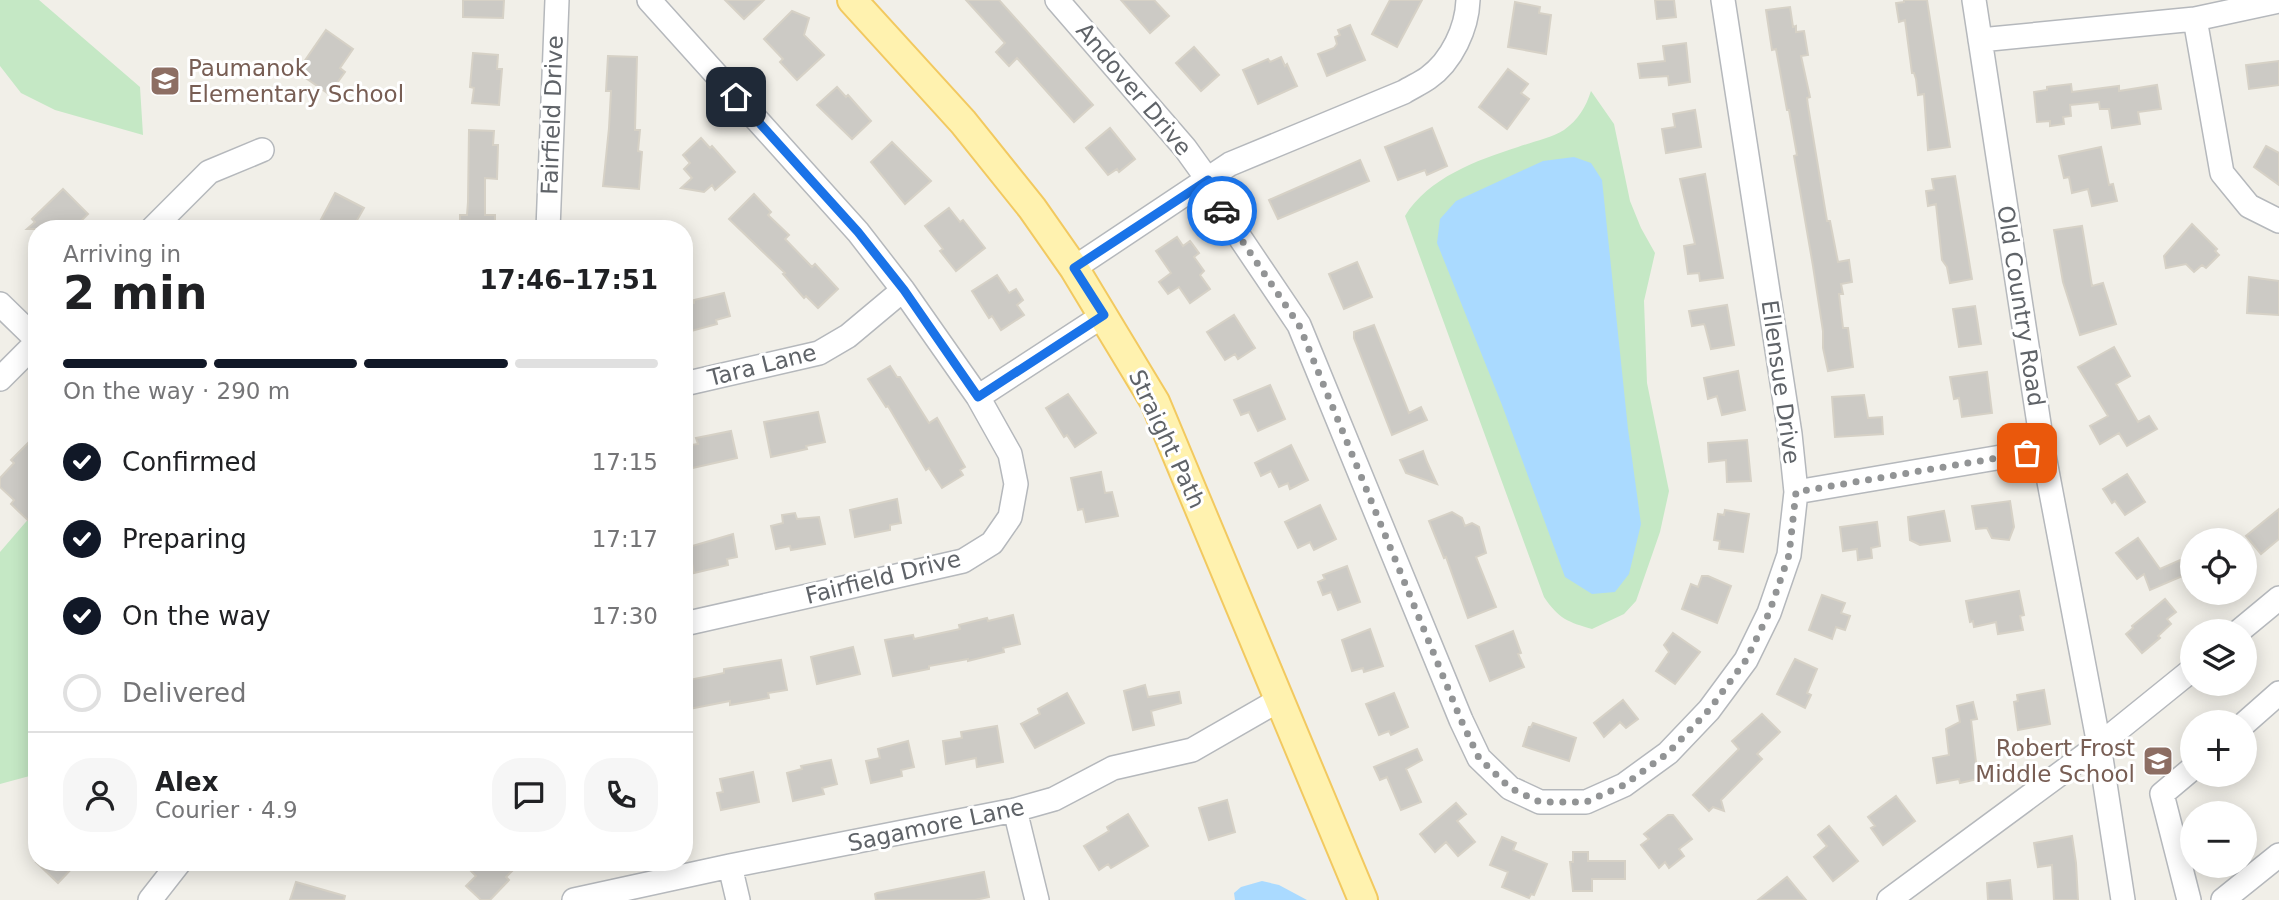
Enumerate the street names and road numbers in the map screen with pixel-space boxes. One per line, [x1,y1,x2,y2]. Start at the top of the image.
street label: Andover Drive [1071,18,1197,160]
street label: Fairfield Drive [536,35,568,195]
street label: Old Country Road [1992,204,2050,408]
street label: Ellensue Drive [1757,298,1805,466]
street label: Tara Lane [704,339,819,391]
street label: Straight Path [1124,366,1210,512]
street label: Fairfield Drive [803,545,963,609]
street label: Sagamore Lane [845,794,1027,856]

